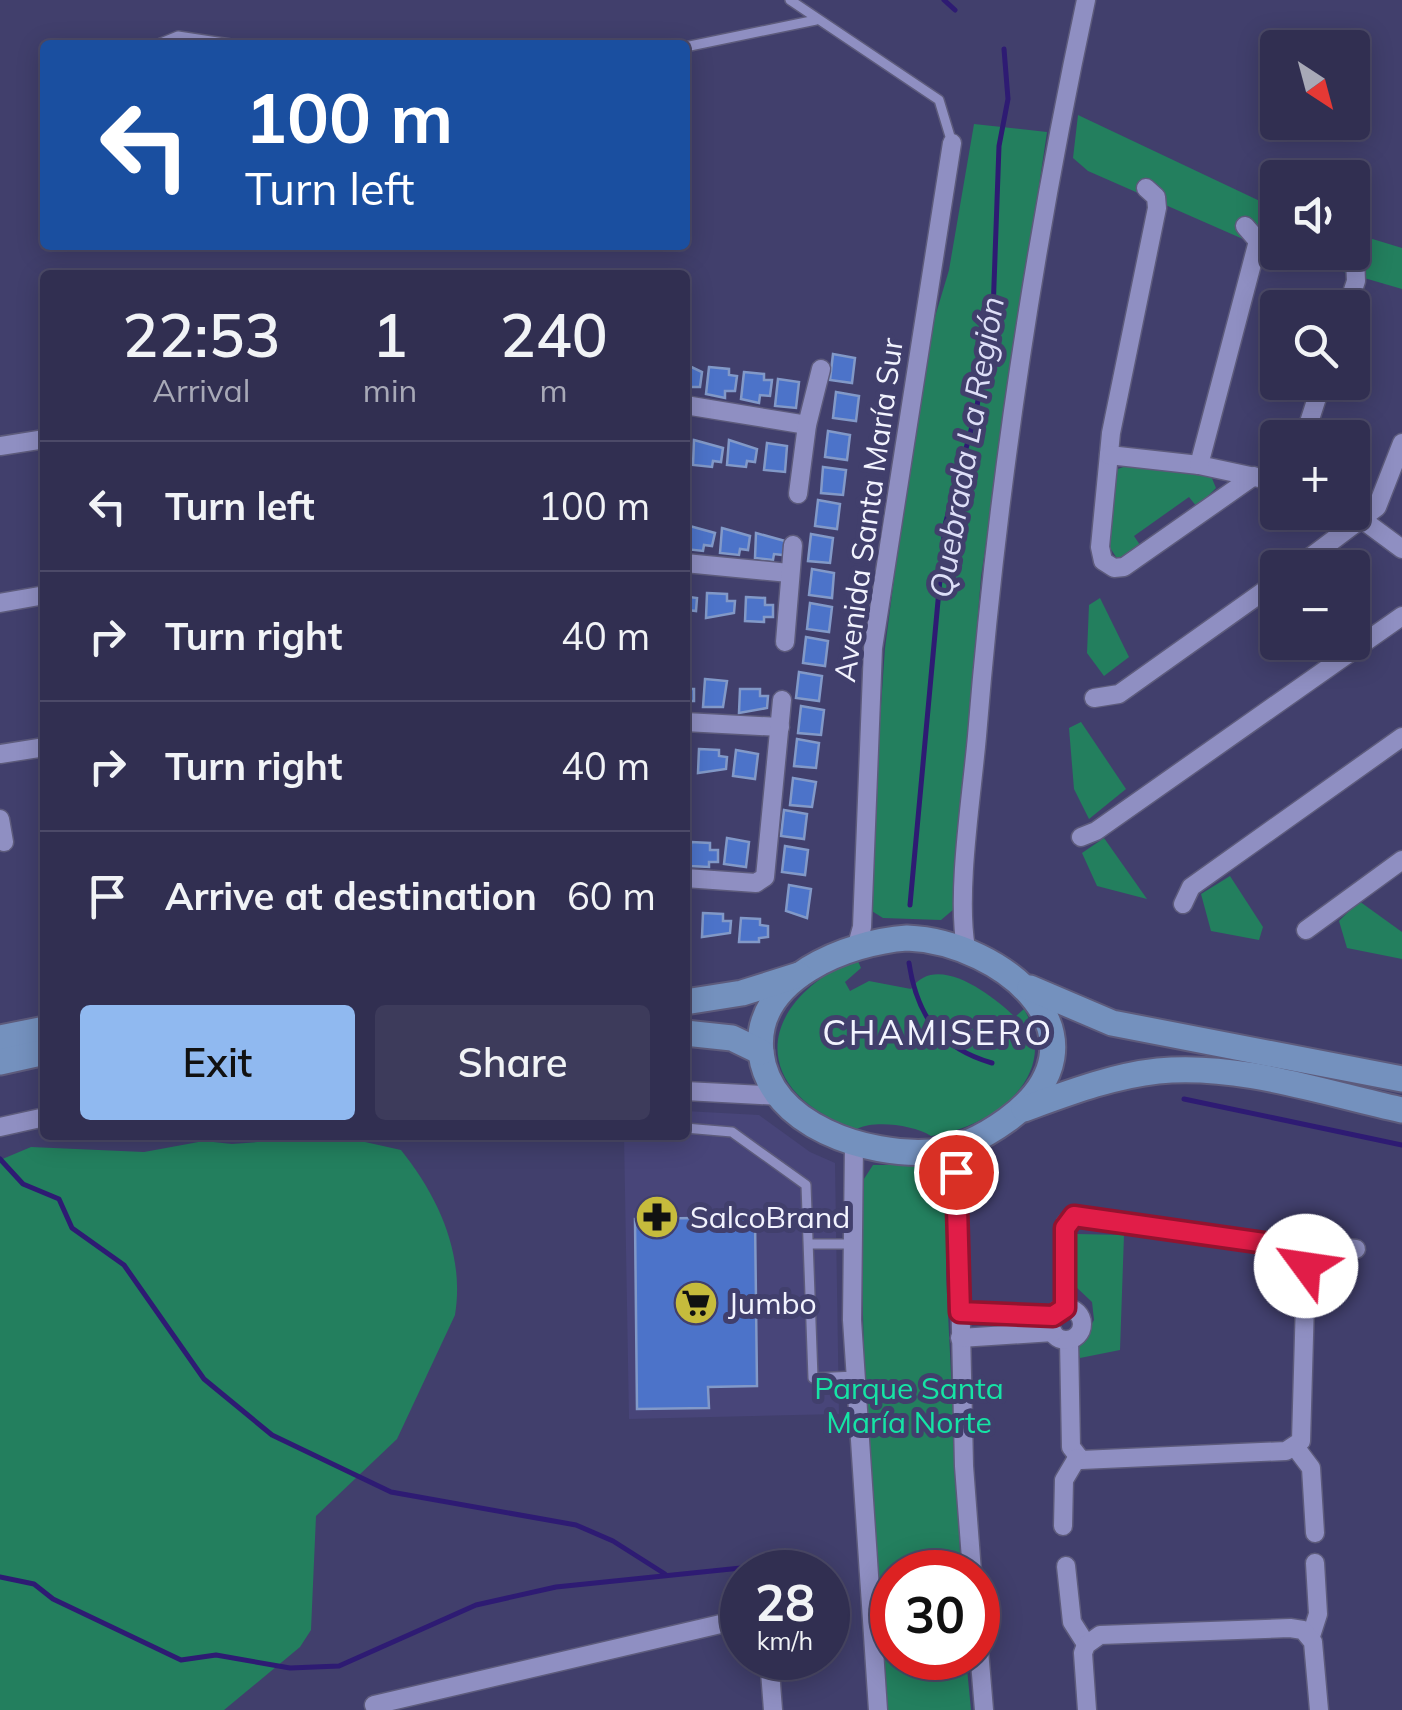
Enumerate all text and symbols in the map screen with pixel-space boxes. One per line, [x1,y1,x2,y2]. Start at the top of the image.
north arrow [1260,30,1370,140]
map controls [1260,30,1370,660]
text: 100 m [245,73,453,161]
icon: left [80,80,210,210]
text: Turn left [245,160,414,216]
button: sound [1260,160,1370,270]
button: search [1260,290,1370,400]
water label: Quebrada La Región [920,293,1012,601]
text: 22:53 [122,297,281,372]
text: 1 [372,297,408,372]
text: 240 [500,297,608,372]
street label: Avenida Santa María Sur [825,335,911,684]
text: Arrival [153,370,250,410]
text: min [363,370,417,410]
text: m [540,370,568,410]
button: + [1260,420,1370,530]
icon: left [80,479,135,534]
text: Turn left [165,482,315,530]
text: 100 m [538,482,650,530]
button: − [1260,550,1370,660]
icon: right [80,609,135,664]
text: Turn right [165,612,342,660]
text: 40 m [561,612,650,660]
icon: right [80,739,135,794]
text: Turn right [165,742,342,790]
text: 40 m [561,742,650,790]
icon: arrive [80,869,135,924]
text: Arrive at destination [165,872,537,920]
text: 60 m [567,872,656,920]
button: Exit [80,1005,355,1120]
button: Share [375,1005,650,1120]
district label: CHAMISERO [822,1010,1054,1054]
pin [914,1130,999,1215]
icon: arrive [929,1145,984,1200]
pharmacy icon: SalcoBrand [634,1194,680,1240]
place label: SalcoBrand [690,1198,850,1236]
position arrow [1254,1214,1358,1318]
supermarket icon: Jumbo [673,1280,719,1326]
place label: Jumbo [728,1284,817,1322]
park label: Parque Santa María Norte [814,1369,1004,1441]
speed limit sign: 30 [870,1550,1000,1680]
text: 28 [755,1571,815,1634]
text: km/h [757,1625,813,1656]

